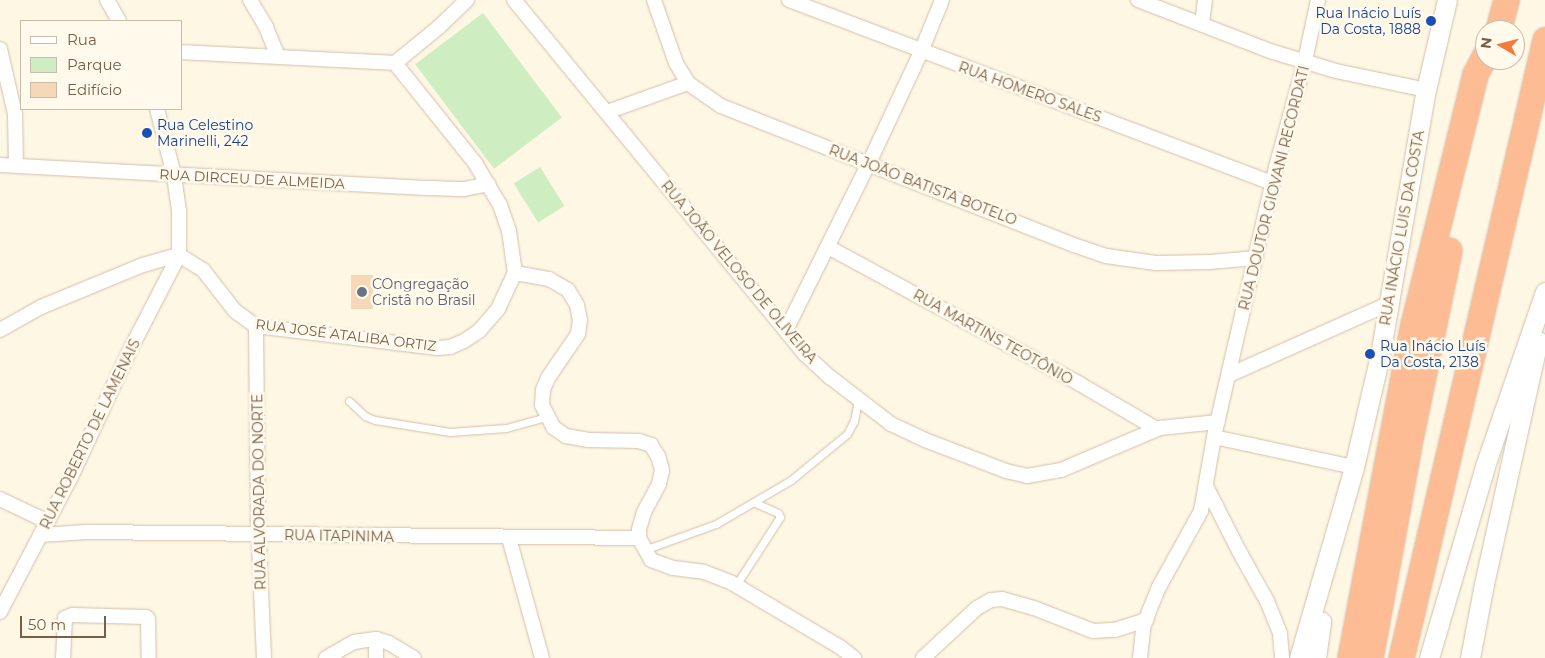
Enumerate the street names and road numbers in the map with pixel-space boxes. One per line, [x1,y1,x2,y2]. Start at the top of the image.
street label: RUA HOMERO SALES [956,58,1104,126]
street label: RUA DOUTOR GIOVANI RECORDATI [1235,64,1313,312]
street label: RUA INÁCIO LUIS DA COSTA [1377,129,1427,327]
street label: RUA JOÃO BATISTA BOTELO [827,141,1019,229]
street label: RUA DIRCEU DE ALMEIDA [159,166,345,192]
street label: RUA JOÃO VELOSO DE OLIVEIRA [658,177,820,367]
street label: RUA MARTINS TEOTÔNIO [910,286,1076,388]
street label: RUA JOSÉ ATALIBA ORTIZ [255,316,437,354]
street label: RUA ROBERTO DE LAMENAIS [36,336,144,532]
street label: RUA ALVORADA DO NORTE [249,394,269,590]
street label: RUA ITAPINIMA [284,527,394,545]

